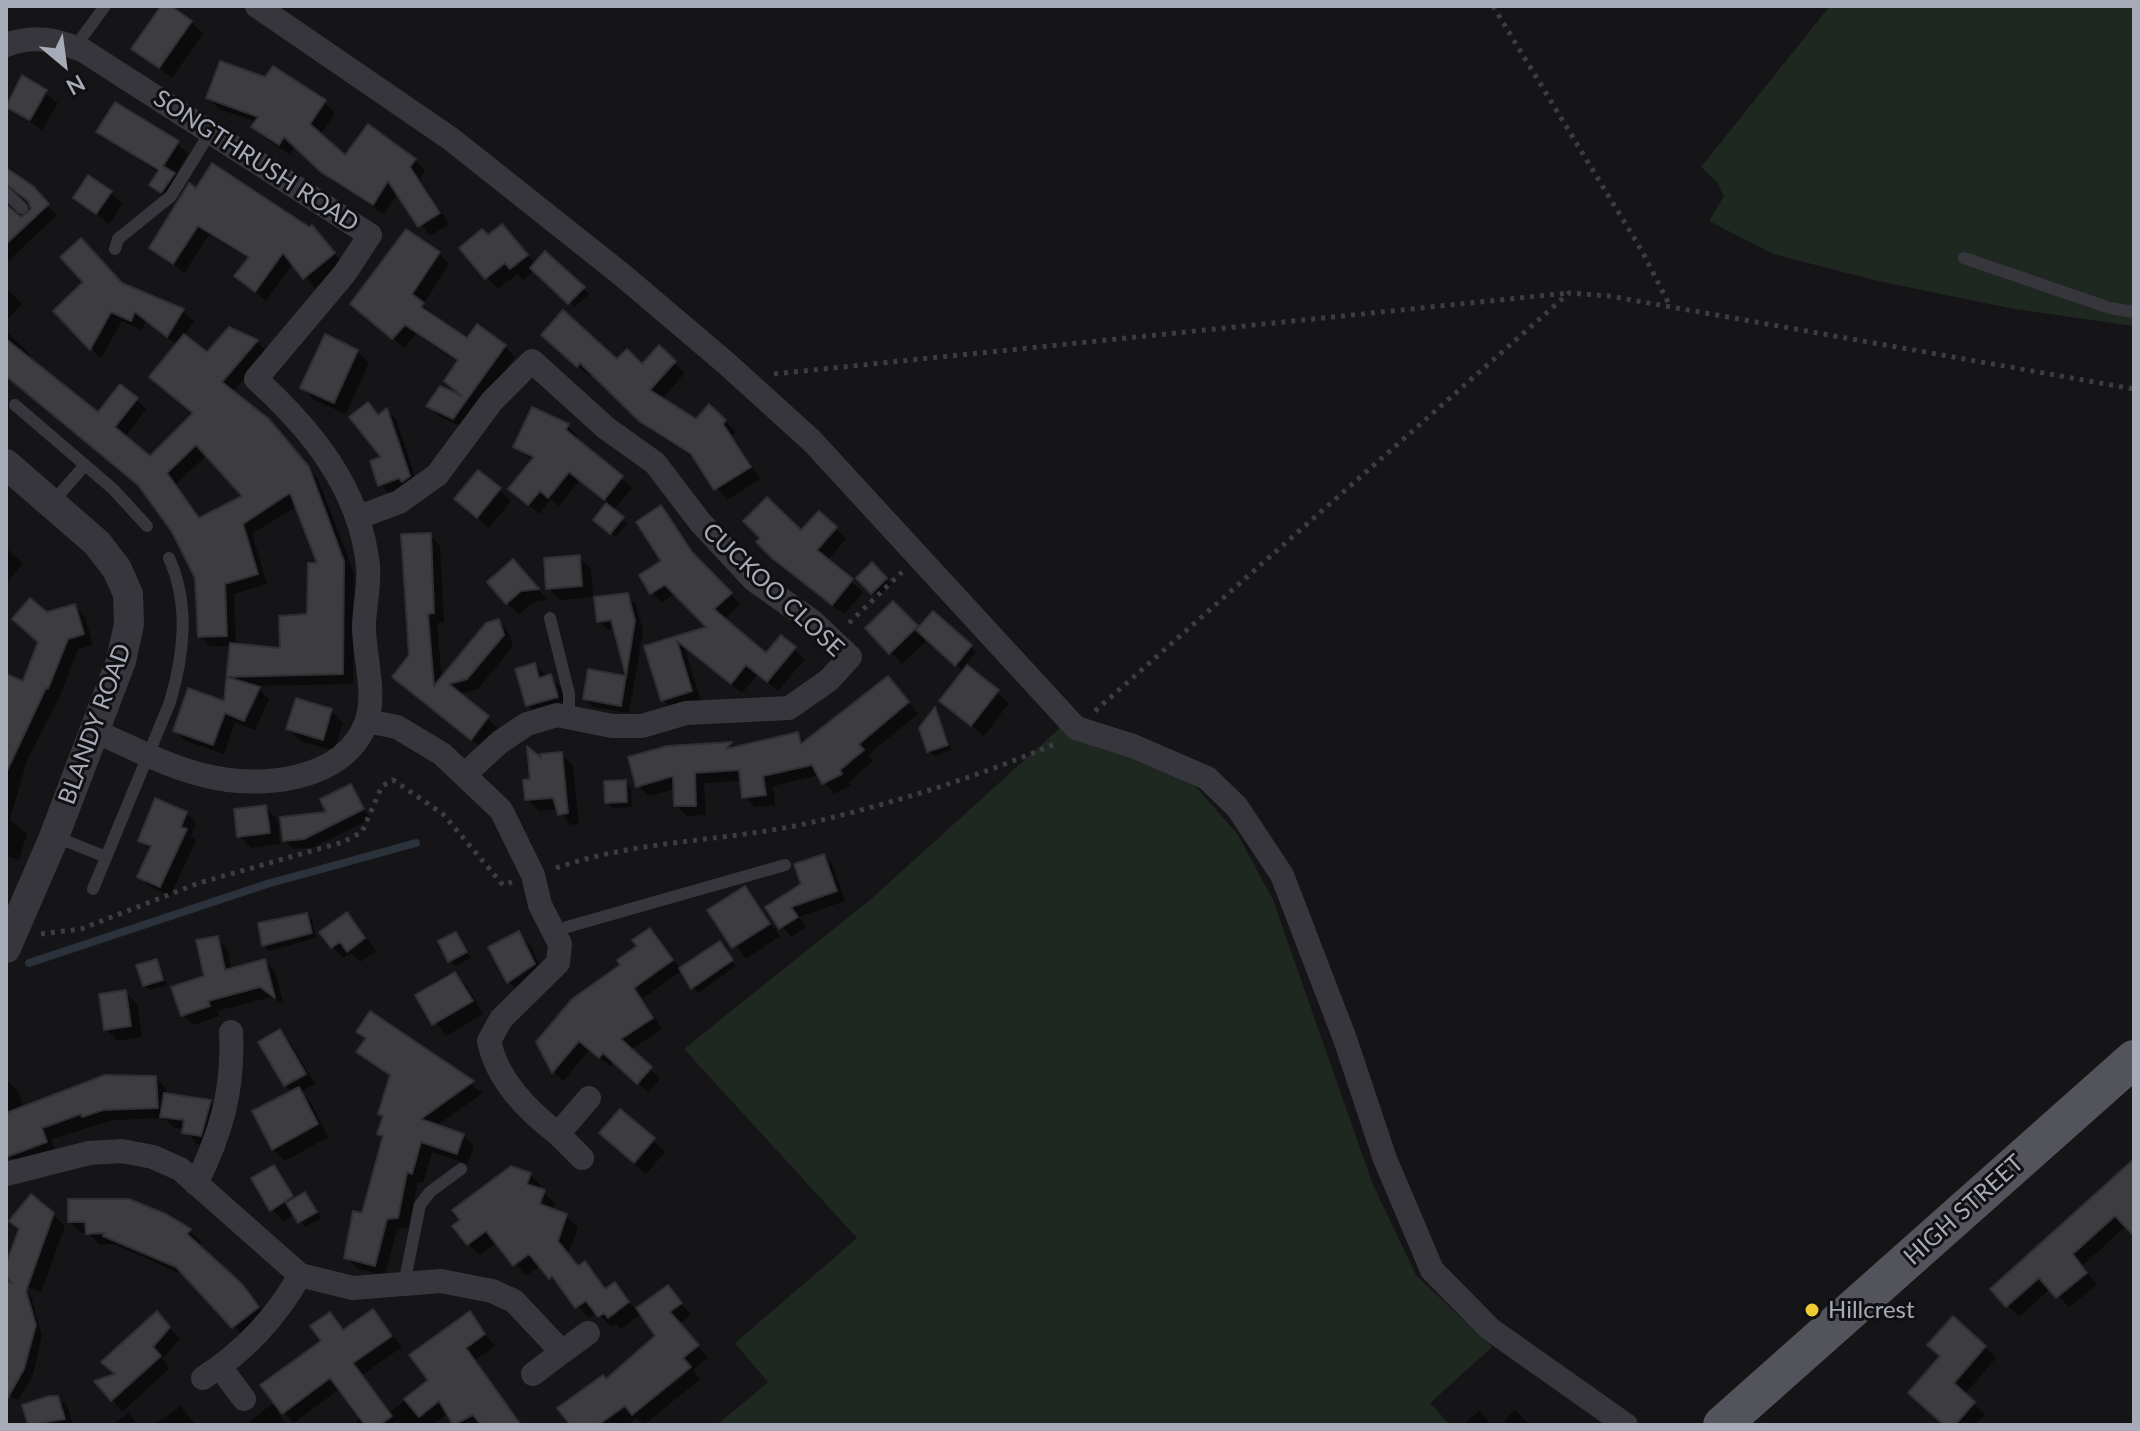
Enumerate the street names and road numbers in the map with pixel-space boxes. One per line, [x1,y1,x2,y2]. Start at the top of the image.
street label: SONGTHRUSH ROAD [148,84,364,238]
street label: CUCKOO CLOSE [696,517,850,663]
street label: BLANDY ROAD [53,640,137,808]
street label: HIGH STREET [1898,1149,2030,1271]

